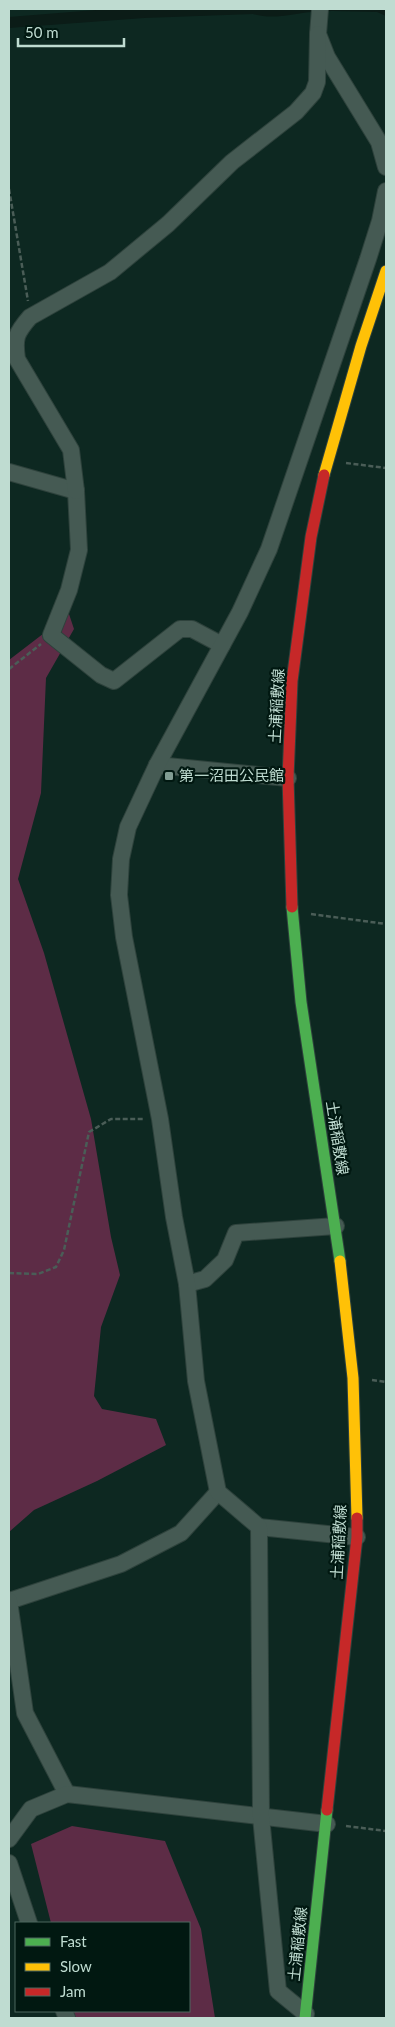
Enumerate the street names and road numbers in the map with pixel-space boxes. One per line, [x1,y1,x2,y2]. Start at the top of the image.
street label: 土浦稲敷線 [265,668,287,744]
street label: 土浦稲敷線 [323,1099,353,1176]
street label: 土浦稲敷線 [327,1504,349,1580]
street label: 土浦稲敷線 [284,1906,310,1982]

